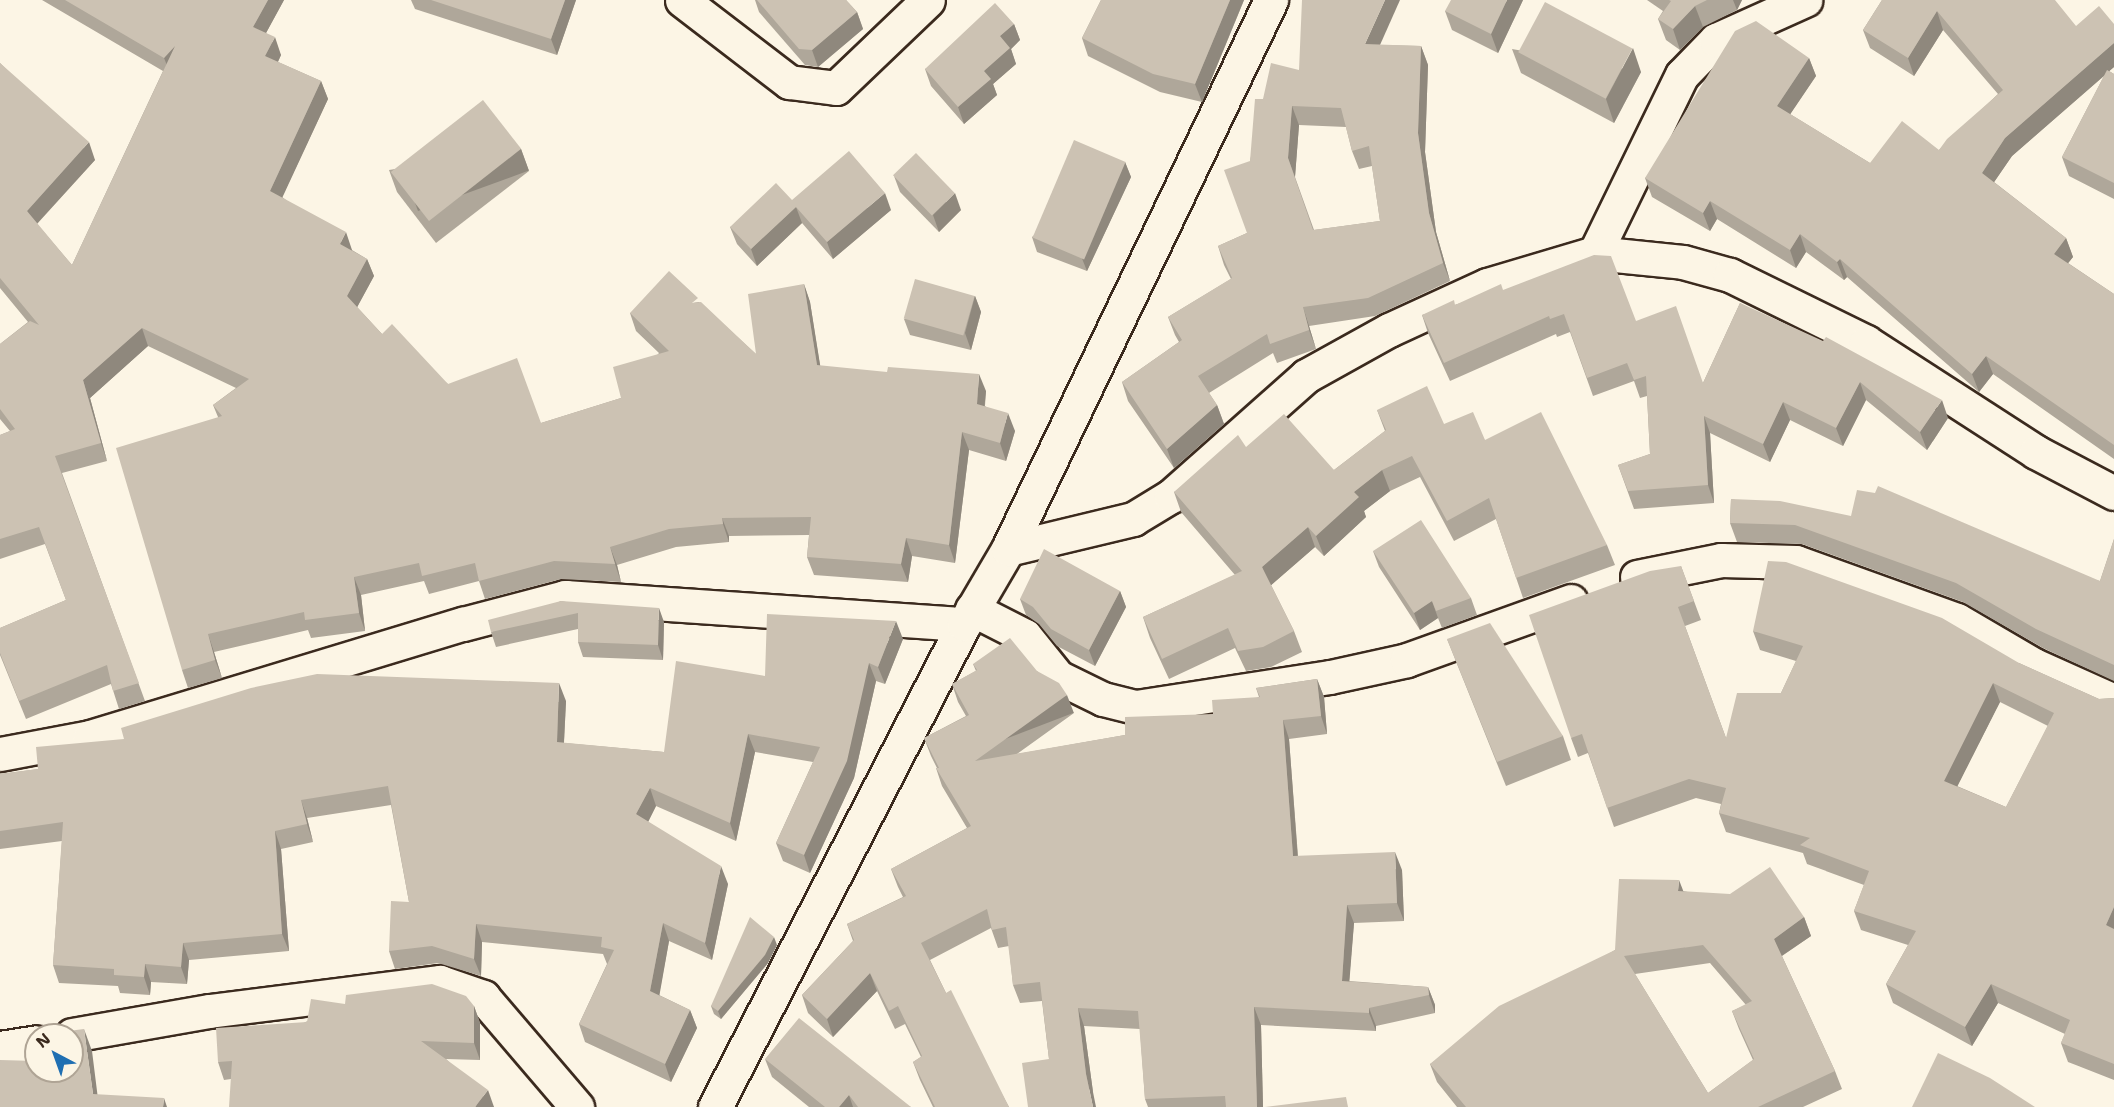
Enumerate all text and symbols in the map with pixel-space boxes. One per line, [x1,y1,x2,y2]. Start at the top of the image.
north arrow [24,1023,84,1083]
text: N [31,1028,55,1053]

